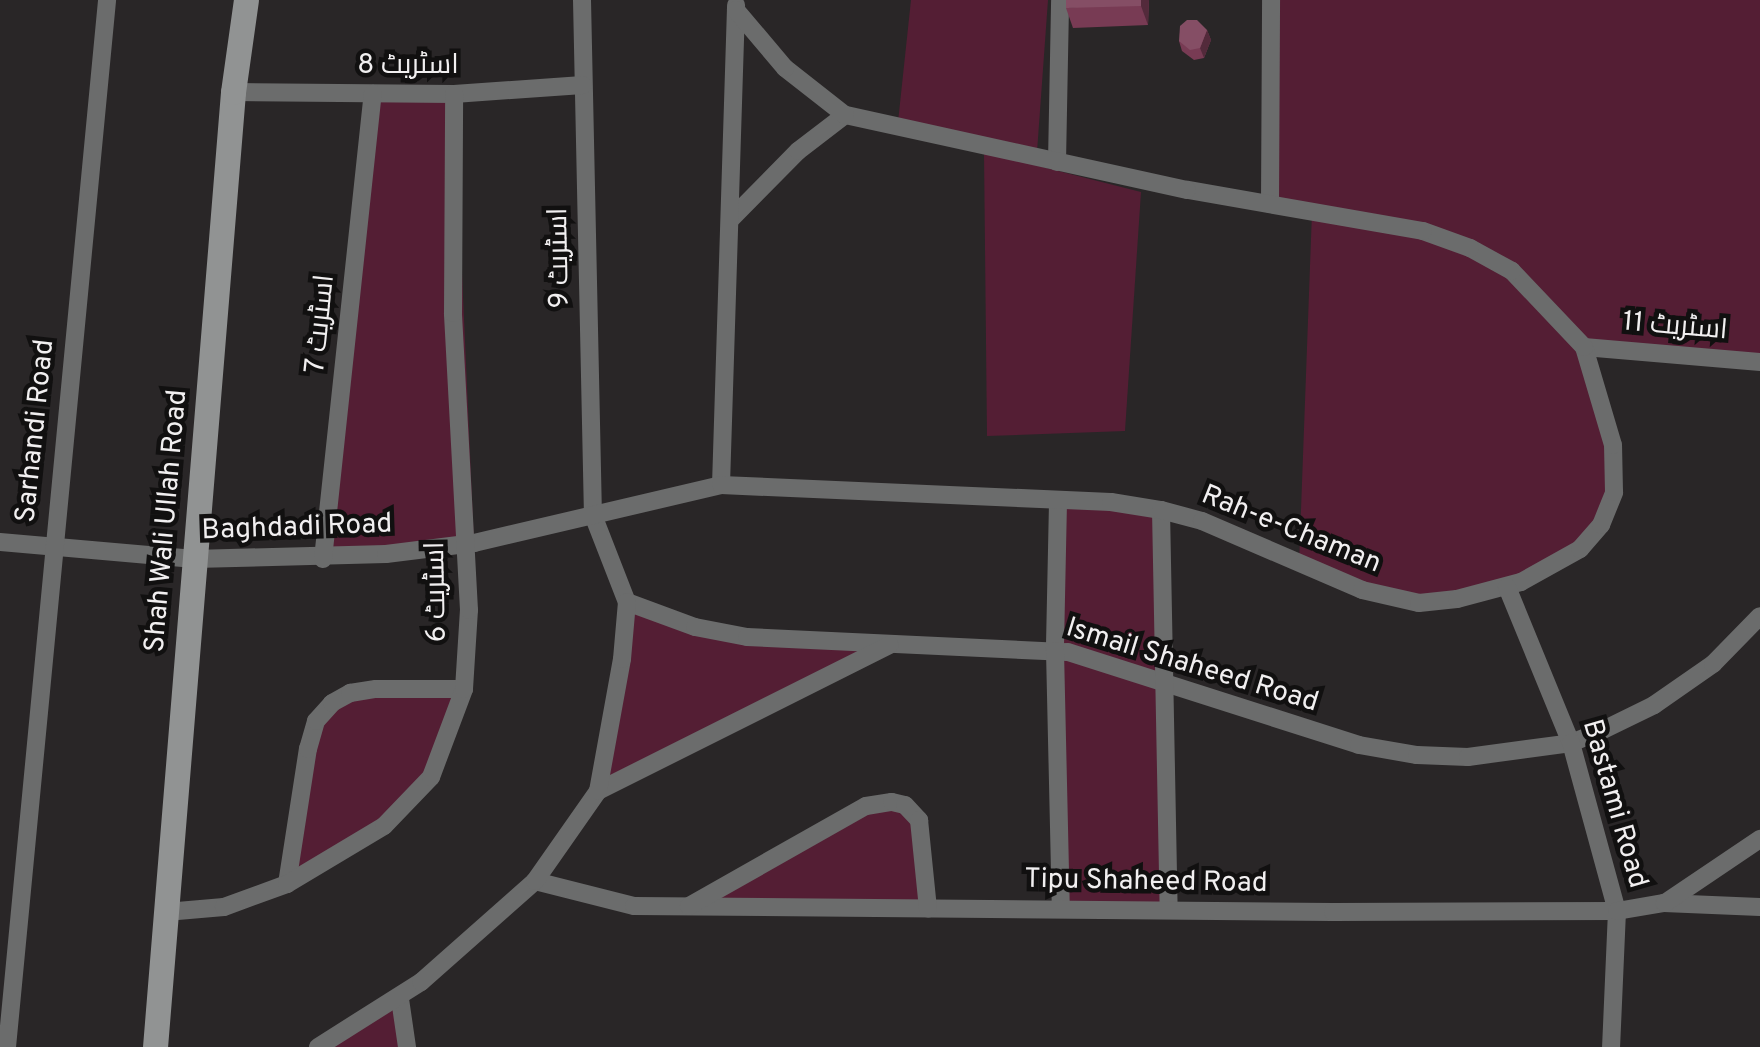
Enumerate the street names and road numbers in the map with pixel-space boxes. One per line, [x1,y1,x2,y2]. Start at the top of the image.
street label: اسٹریٹ 8 [357,49,459,83]
street label: اسٹریٹ 9 [542,207,578,309]
street label: اسٹریٹ 7 [299,273,343,375]
street label: اسٹریٹ 11 [1621,306,1729,348]
street label: Sarhandi Road [10,338,62,524]
street label: Shah Wali Ullah Road [139,388,195,654]
street label: Rah-e-Chaman [1196,479,1386,581]
street label: Baghdadi Road [201,508,393,548]
street label: اسٹریٹ 6 [419,541,455,643]
street label: Ismail Shaheed Road [1062,612,1322,720]
street label: Bastami Road [1574,716,1654,892]
street label: Tipu Shaheed Road [1024,863,1268,901]

